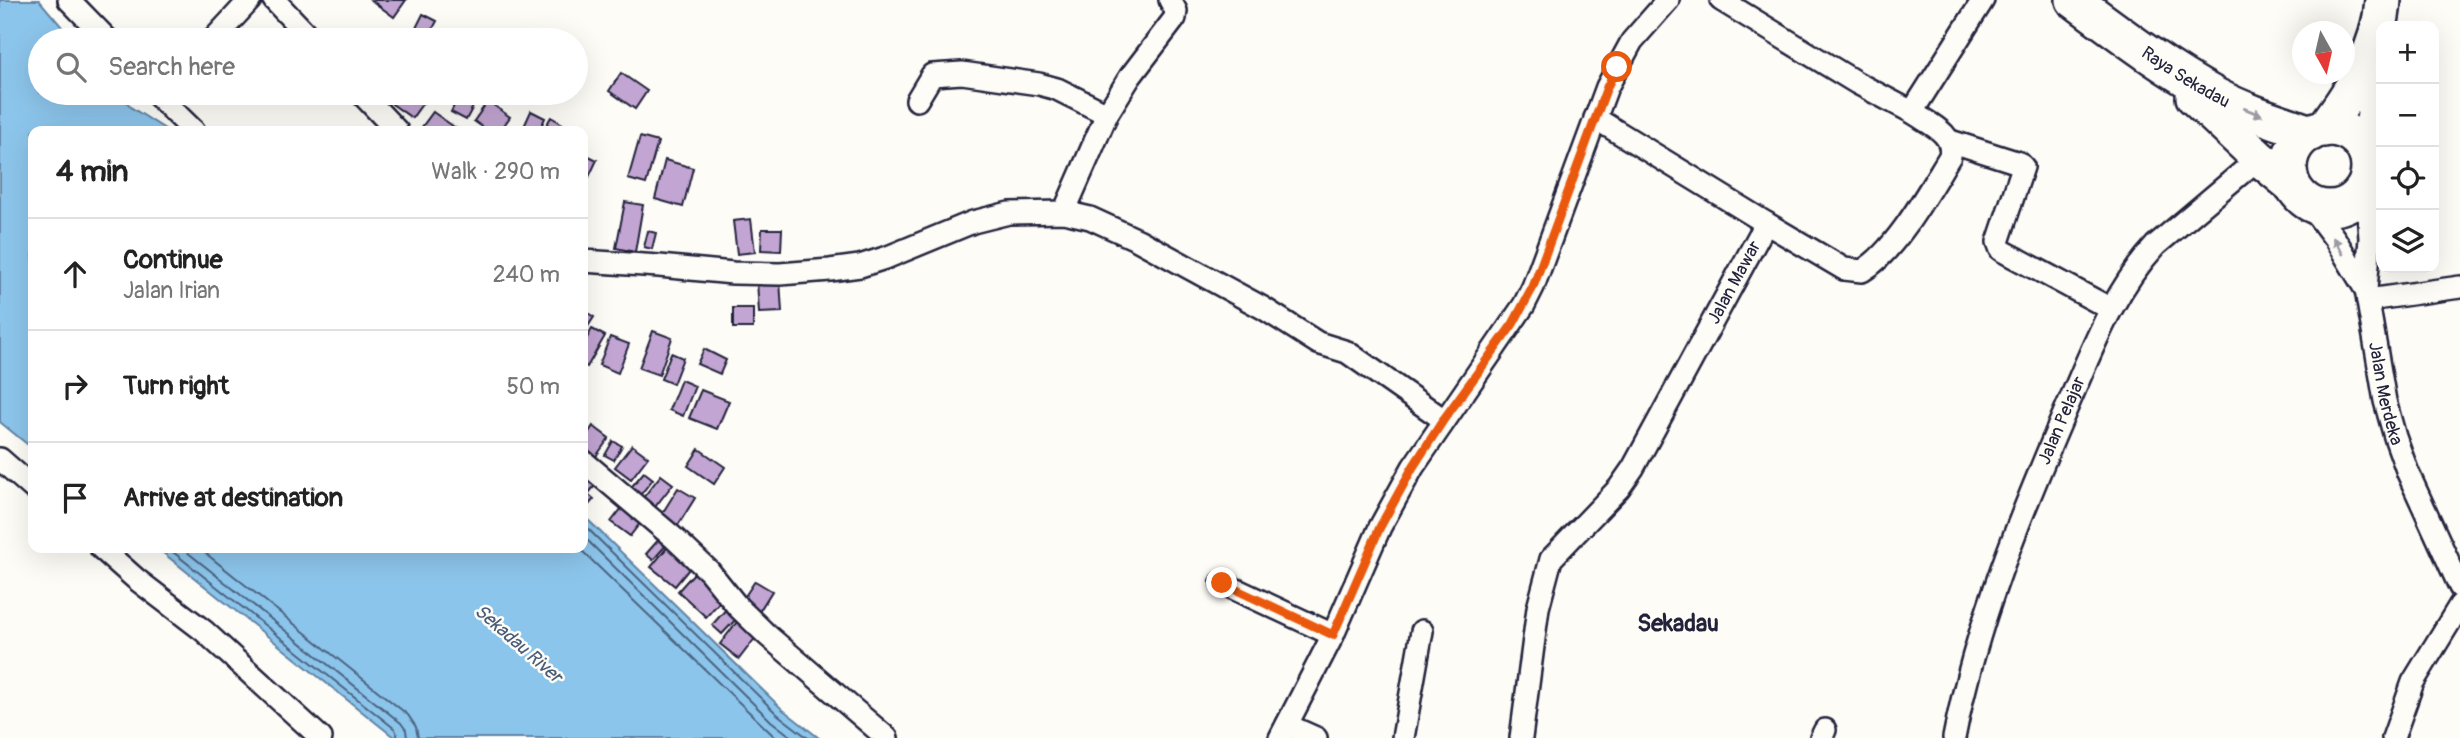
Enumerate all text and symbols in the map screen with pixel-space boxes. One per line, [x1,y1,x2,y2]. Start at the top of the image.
north arrow [2292,21,2355,84]
map controls [2376,21,2439,273]
button: + [2376,21,2439,84]
search box [28,28,588,105]
street label: Raya Sekadau [2137,42,2234,113]
icon: search [52,48,90,86]
text: Search here [108,51,235,83]
route start [1601,51,1632,82]
button: − [2376,84,2439,147]
one-way arrow [2243,107,2264,118]
button: locate [2376,147,2439,210]
text: 4 min [56,153,129,190]
text: Walk · 290 m [431,157,560,186]
button: layers [2376,210,2439,273]
street label: Jalan Mawar [1702,236,1767,328]
one-way arrow [2332,236,2345,255]
text: Continue [123,244,223,276]
icon: ahead [56,255,94,293]
text: 240 m [493,260,560,289]
text: Jalan Irian [123,276,220,305]
street label: Jalan Merdeka [2363,340,2408,448]
icon: right [56,367,94,405]
text: Turn right [123,370,229,402]
text: 50 m [506,372,560,401]
street label: Jalan Pelajar [2033,372,2091,468]
icon: arrive [56,479,94,517]
text: Arrive at destination [123,482,343,514]
route end [1206,567,1237,598]
water label: Sekadau River [470,599,569,690]
district label: Sekadau [1637,609,1719,638]

